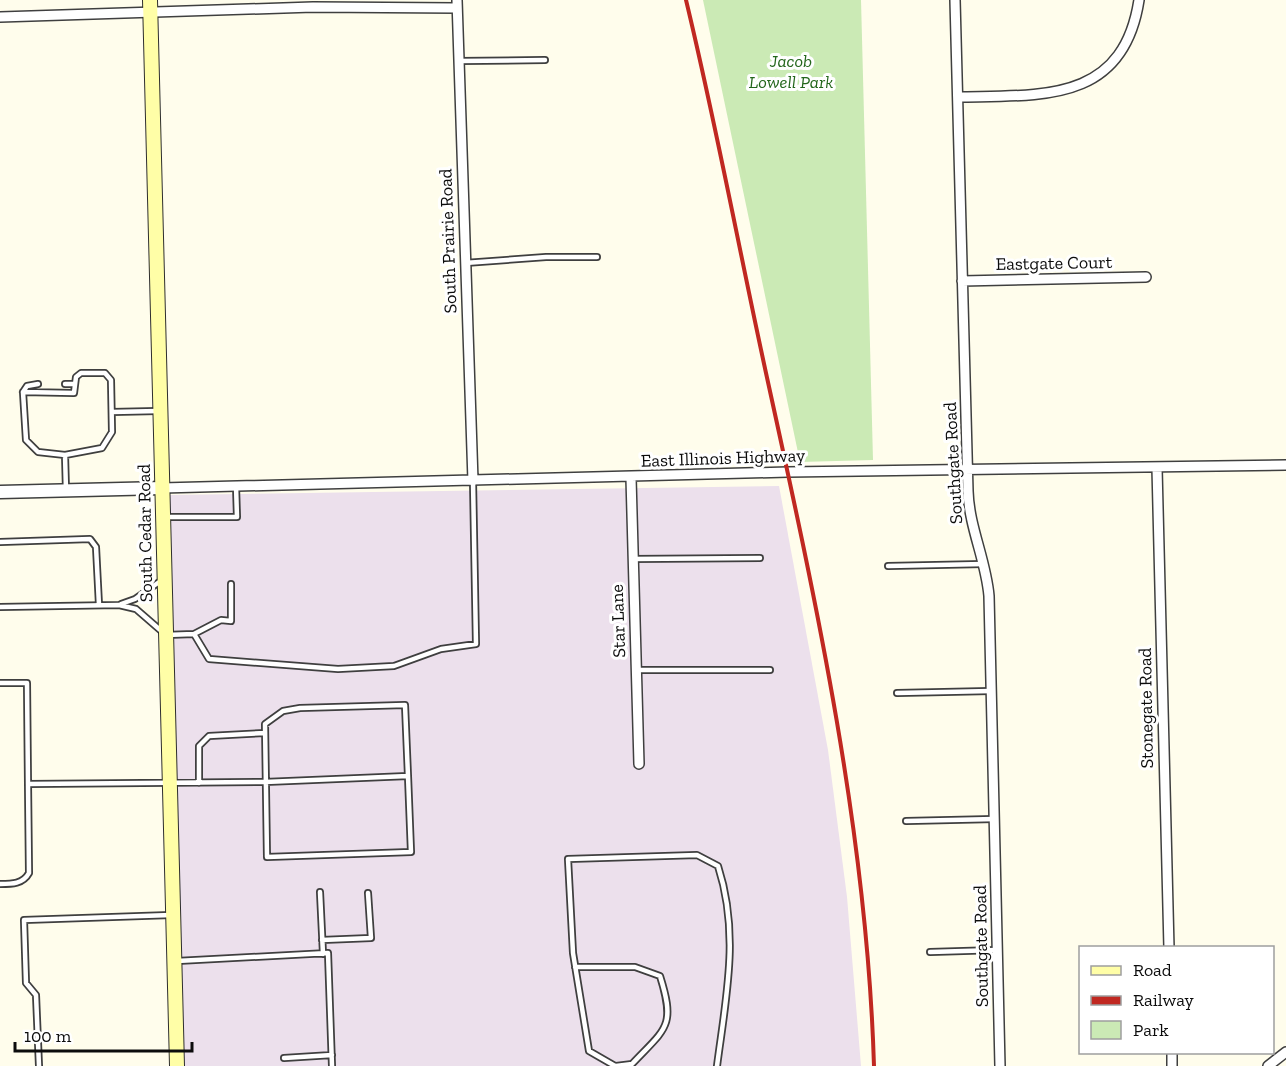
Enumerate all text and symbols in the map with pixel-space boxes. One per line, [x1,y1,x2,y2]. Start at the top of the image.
park label: Jacob Lowell Park [749,50,833,93]
street label: South Prairie Road [434,168,462,314]
street label: Eastgate Court [995,251,1113,275]
street label: Southgate Road [939,401,967,525]
street label: East Illinois Highway [640,444,806,472]
street label: South Cedar Road [133,464,157,602]
street label: Star Lane [606,584,630,658]
street label: Stonegate Road [1134,647,1158,769]
street label: Southgate Road [969,885,993,1007]
legend [1079,946,1274,1054]
text: Road [1133,959,1172,981]
text: Railway [1133,989,1195,1011]
scale bar [15,1015,192,1053]
text: Park [1133,1019,1169,1041]
text: 100 m [24,1025,72,1047]

